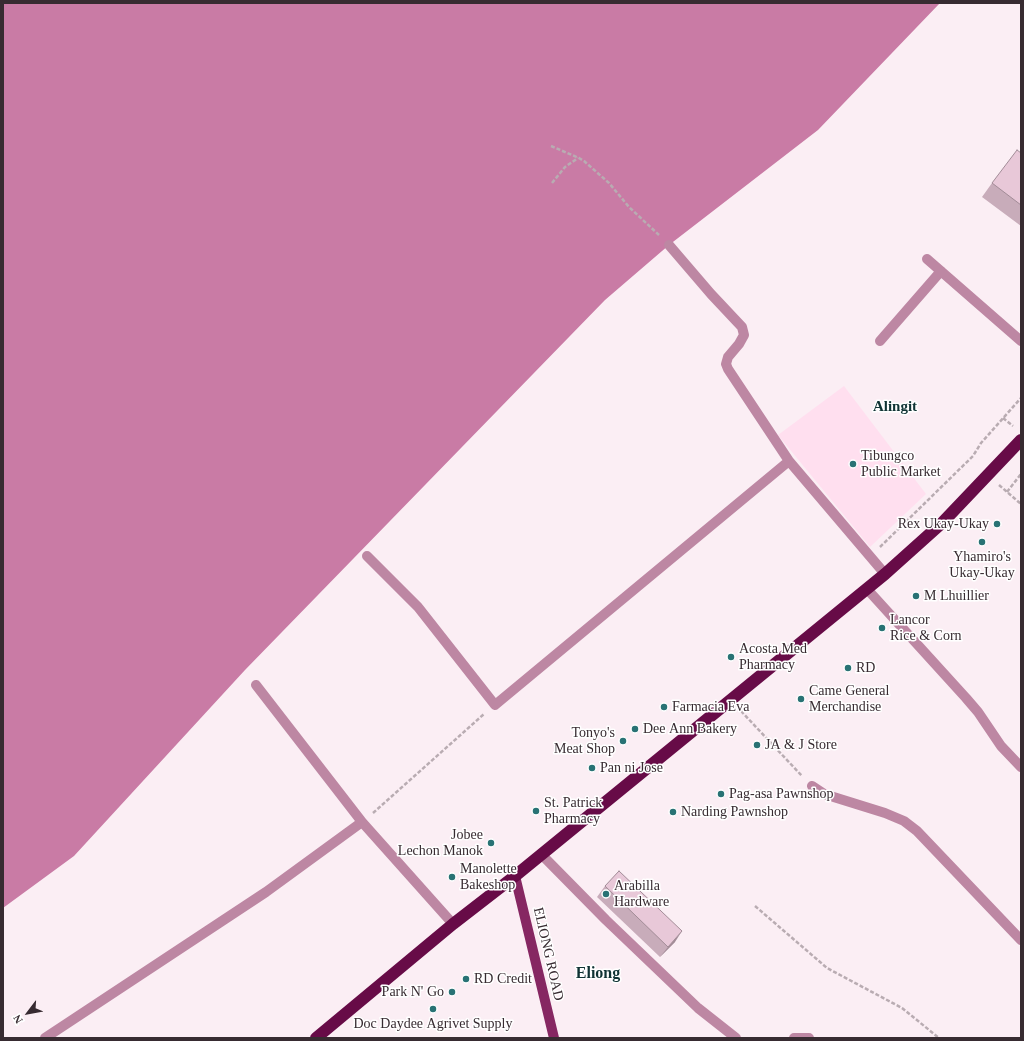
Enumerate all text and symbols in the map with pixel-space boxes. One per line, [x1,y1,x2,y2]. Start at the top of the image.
district label: Alingit [873,398,917,416]
place label: Tibungco Public Market [861,448,941,480]
marker: Tibungco Public Market [848,459,858,469]
place label: Rex Ukay-Ukay [898,516,989,532]
marker: Rex Ukay-Ukay [992,519,1002,529]
marker: Yhamiro's Ukay-Ukay [977,537,987,547]
place label: Yhamiro's Ukay-Ukay [949,549,1015,582]
place label: M Lhuillier [924,588,989,604]
marker: M Lhuillier [911,591,921,601]
place label: Lancor Rice & Corn [890,612,962,644]
marker: Lancor Rice & Corn [877,623,887,633]
place label: Acosta Med Pharmacy [739,641,807,674]
marker: Acosta Med Pharmacy [726,652,736,662]
place label: RD [856,660,875,676]
marker: RD [843,663,853,673]
place label: Came General Merchandise [809,683,889,716]
marker: Came General Merchandise [796,694,806,704]
place label: Farmacia Eva [672,699,749,715]
marker: Farmacia Eva [659,702,669,712]
place label: Dee Ann Bakery [643,721,737,737]
marker: Dee Ann Bakery [630,724,640,734]
place label: Tonyo's Meat Shop [554,725,615,758]
marker: Tonyo's Meat Shop [618,736,628,746]
place label: JA & J Store [765,737,837,753]
marker: JA & J Store [752,740,762,750]
place label: Pan ni Jose [600,760,663,776]
marker: Pan ni Jose [587,763,597,773]
place label: Pag-asa Pawnshop [729,786,834,802]
marker: Pag-asa Pawnshop [716,789,726,799]
place label: St. Patrick Pharmacy [544,795,602,828]
place label: Narding Pawnshop [681,804,788,820]
marker: St. Patrick Pharmacy [531,806,541,816]
marker: Narding Pawnshop [668,807,678,817]
place label: Jobee Lechon Manok [398,827,483,860]
marker: Jobee Lechon Manok [486,838,496,848]
place label: Manolette Bakeshop [460,861,517,894]
marker: Manolette Bakeshop [447,872,457,882]
place label: Arabilla Hardware [614,878,669,910]
marker: Arabilla Hardware [601,889,611,899]
street label: ELIONG ROAD [529,906,567,1002]
district label: Eliong [576,964,620,984]
place label: RD Credit [474,971,532,987]
marker: RD Credit [461,974,471,984]
place label: Park N' Go [382,984,444,1000]
marker: Park N' Go [447,987,457,997]
north arrow [8,993,48,1033]
marker: Doc Daydee Agrivet Supply [428,1004,438,1014]
text: N [11,1013,25,1026]
place label: Doc Daydee Agrivet Supply [353,1016,513,1032]

